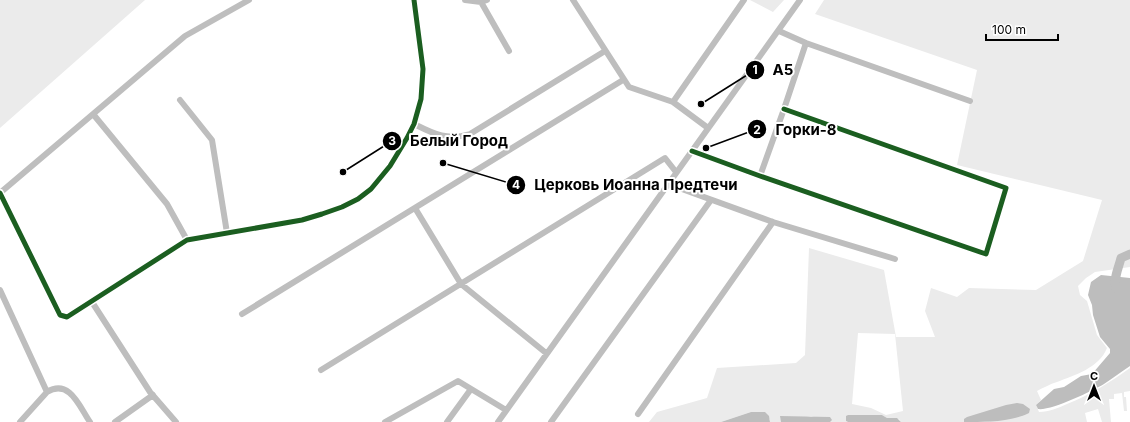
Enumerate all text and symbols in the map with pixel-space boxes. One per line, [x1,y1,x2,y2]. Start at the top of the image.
scale bar [986,16,1058,42]
text: 100 m [992,22,1026,37]
callout: А5 [745,56,801,83]
text: А5 [773,60,793,79]
text: 1 [752,62,758,77]
callout: Горки-8 [747,116,845,143]
text: Горки-8 [775,120,837,139]
text: 2 [753,122,761,137]
callout: Белый Город [382,127,517,154]
text: Белый Город [410,131,508,150]
text: 3 [388,133,396,148]
callout: Церковь Иоанна Предтечи [506,171,746,198]
text: Церковь Иоанна Предтечи [534,175,738,194]
text: 4 [512,177,520,192]
north arrow [1074,366,1114,406]
text: С [1090,369,1098,383]

